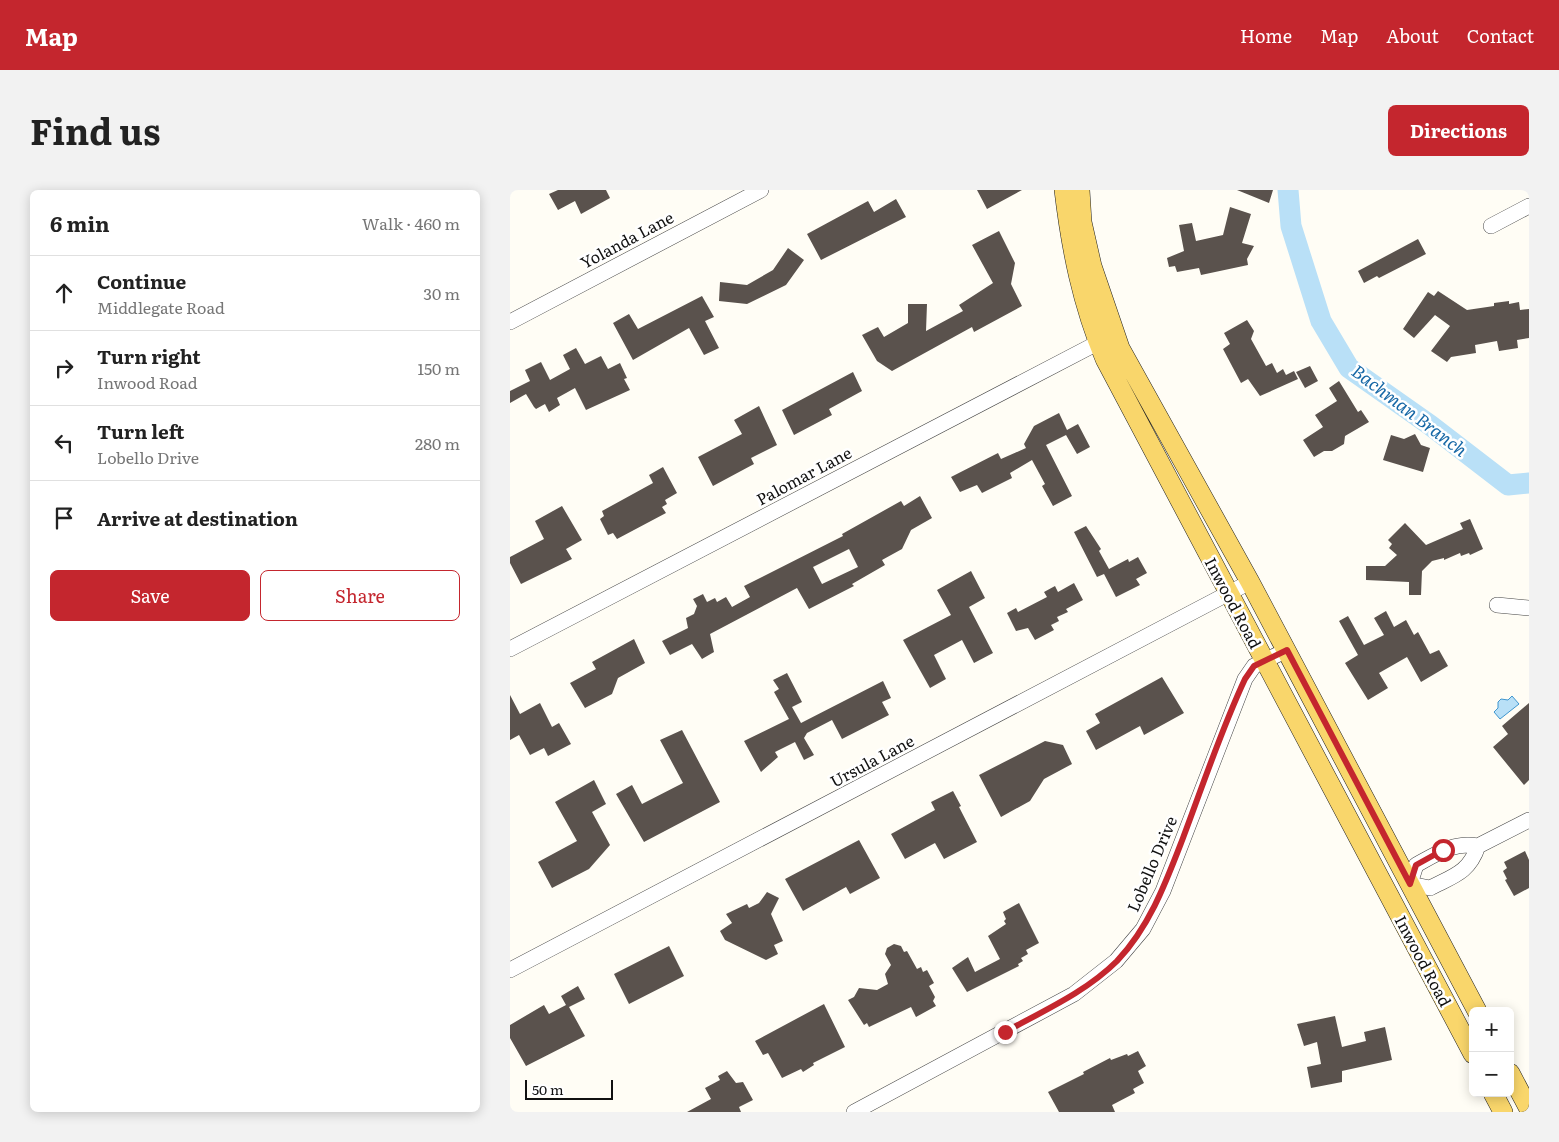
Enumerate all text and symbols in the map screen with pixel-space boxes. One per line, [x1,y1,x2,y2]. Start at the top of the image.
text: Map [25,18,78,53]
text: Home [1240,22,1292,49]
text: Map [1320,22,1358,49]
text: About [1386,22,1439,49]
text: Contact [1467,22,1534,49]
text: Find us [30,104,160,156]
button: Directions [1388,105,1529,156]
street label: Yolanda Lane [576,204,677,274]
text: 6 min [50,207,110,238]
text: Walk · 460 m [362,211,460,235]
text: Continue [97,267,186,295]
icon: ahead [50,279,78,307]
text: 30 m [423,281,460,305]
text: Middlegate Road [97,295,225,319]
text: Turn right [97,342,201,370]
icon: right [50,354,78,382]
text: 150 m [417,356,460,380]
water label: Bachman Branch [1346,357,1474,463]
text: Inwood Road [97,370,198,394]
text: Turn left [97,417,184,445]
icon: left [50,429,78,457]
text: 280 m [415,431,460,455]
street label: Palomar Lane [752,440,855,510]
text: Lobello Drive [97,445,199,469]
icon: arrive [50,504,78,532]
text: Arrive at destination [97,504,298,532]
street label: Inwood Road [1200,552,1268,653]
button: Save [50,570,250,621]
button: Share [260,570,460,621]
street label: Ursula Lane [825,728,918,792]
street label: Lobello Drive [1120,812,1182,915]
route start [1432,839,1455,862]
street label: Inwood Road [1390,910,1458,1011]
map controls [1469,1007,1514,1097]
button: + [1469,1007,1514,1052]
route end [994,1021,1017,1044]
button: − [1469,1052,1514,1097]
scale bar [525,1077,612,1100]
text: 50 m [532,1079,564,1099]

